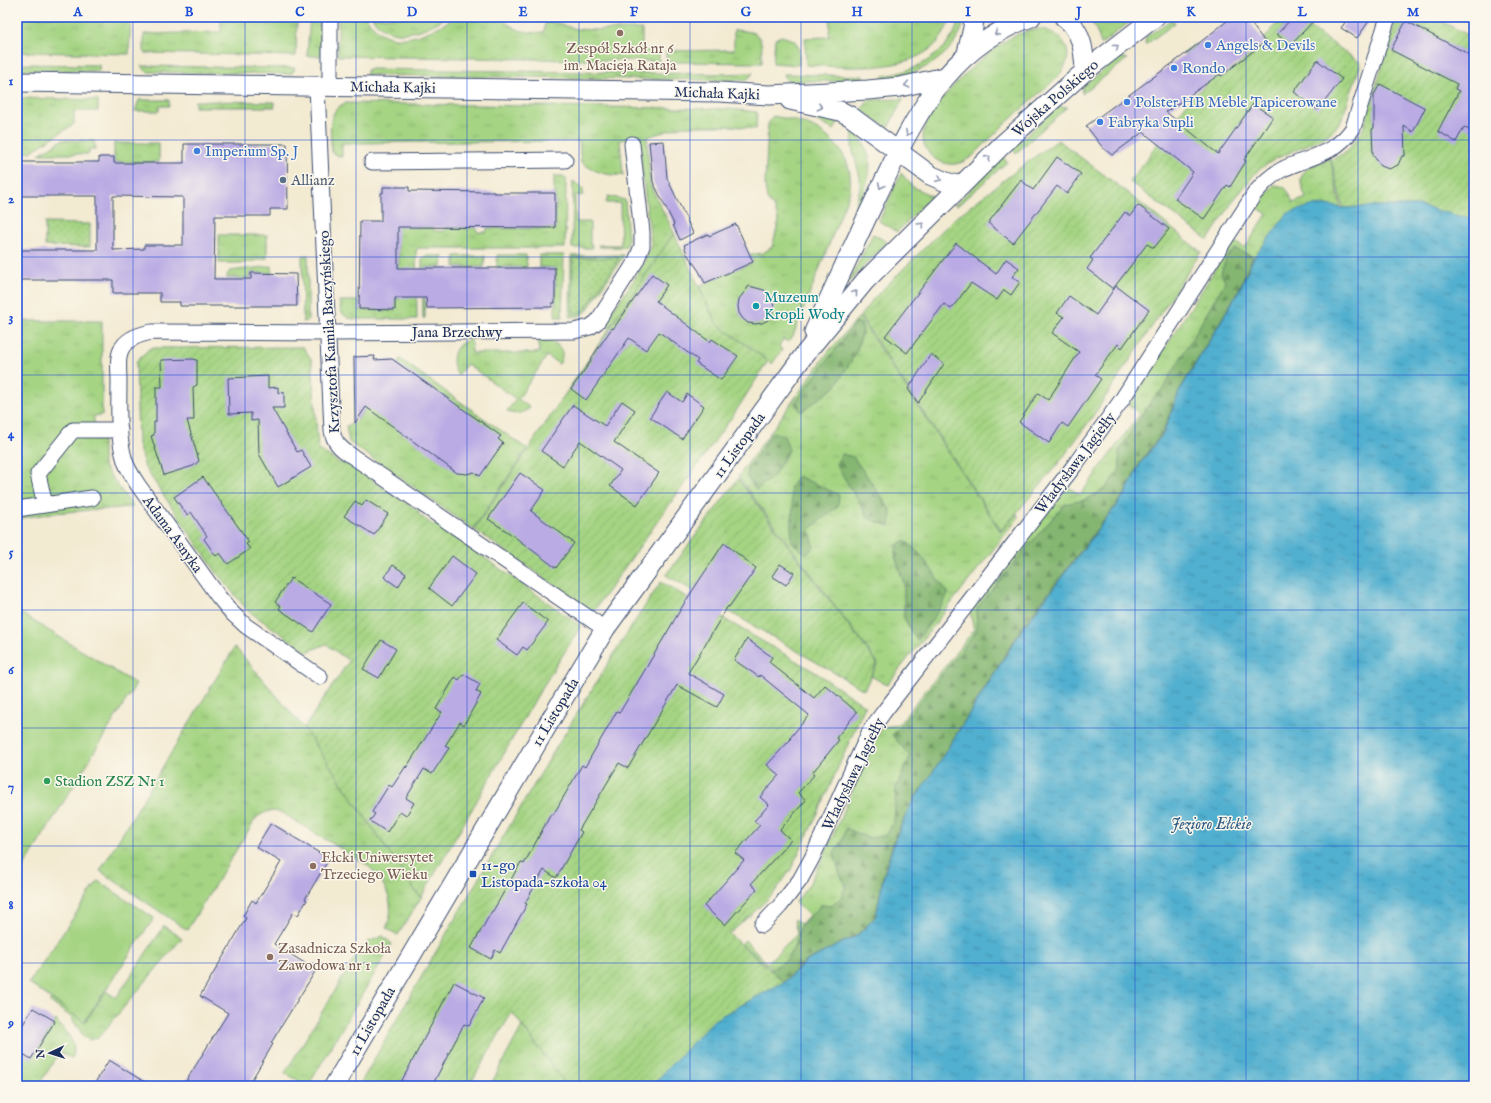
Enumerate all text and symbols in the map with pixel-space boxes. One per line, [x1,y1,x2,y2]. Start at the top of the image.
text: A [73,4,84,21]
text: B [185,4,194,21]
text: C [295,4,305,21]
text: D [407,4,418,21]
text: E [518,4,528,21]
text: F [630,4,639,21]
text: G [741,4,752,21]
text: H [851,4,863,21]
text: I [965,4,971,21]
text: J [1074,4,1082,21]
text: K [1186,4,1196,21]
text: L [1296,4,1307,21]
text: M [1407,4,1420,21]
marker: Zespół Szkół nr 6 im. Macieja Rataja [615,28,625,38]
one-way arrow [994,28,1001,35]
place label: Angels & Devils [1215,36,1315,55]
place label: Zespół Szkół nr 6 im. Macieja Rataja [564,39,677,75]
marker: Angels & Devils [1203,40,1213,50]
one-way arrow [1111,45,1118,52]
street label: Wojska Polskiego [1008,55,1103,141]
place label: Rondo [1182,59,1225,78]
marker: Rondo [1169,63,1179,73]
text: 1 [9,73,14,90]
street label: Michała Kajki [350,77,436,98]
one-way arrow [904,81,910,89]
street label: Michała Kajki [674,83,760,104]
place label: Polster HB Meble Tapicerowane [1135,93,1337,112]
marker: Polster HB Meble Tapicerowane [1122,97,1132,107]
one-way arrow [817,102,824,110]
place label: Fabryka Supli [1108,113,1194,132]
marker: Fabryka Supli [1095,117,1105,127]
one-way arrow [905,128,912,136]
place label: Imperium Sp. J [205,142,299,161]
marker: Imperium Sp. J [192,146,202,156]
one-way arrow [983,156,991,163]
place label: Allianz [290,171,335,190]
one-way arrow [935,174,943,182]
marker: Allianz [278,175,288,185]
one-way arrow [878,182,886,190]
text: 2 [8,191,14,208]
one-way arrow [916,222,923,230]
street label: Krzysztofa Kamila Baczyńskiego [315,230,344,434]
place label: Muzeum Kropli Wody [764,288,845,324]
one-way arrow [850,290,857,297]
marker: Muzeum Kropli Wody [751,301,761,311]
text: 3 [9,309,14,326]
street label: Jana Brzechwy [410,323,503,342]
street label: 11 Listopada [709,408,770,482]
street label: Władysława Jagiełły [1031,408,1120,518]
text: 4 [8,426,15,443]
street label: Adama Asnyka [138,491,207,577]
text: 5 [9,544,14,561]
text: 6 [8,662,14,679]
street label: 11 Listopada [528,674,584,750]
street label: Władysława Jagiełły [818,714,889,834]
place label: Stadion ZSZ Nr 1 [55,772,165,791]
marker: Stadion ZSZ Nr 1 [42,776,52,786]
text: 7 [8,779,14,796]
water label: Jezioro Ełckie [1171,815,1252,835]
place label: Ełcki Uniwersytet Trzeciego Wieku [321,848,433,884]
place label: 11-go Listopada-szkoła 04 [481,856,608,892]
marker: Ełcki Uniwersytet Trzeciego Wieku [308,861,318,871]
marker: 11-go Listopada-szkoła 04 [468,869,478,879]
text: 8 [8,897,14,914]
place label: Zasadnicza Szkoła Zawodowa nr 1 [278,939,392,975]
marker: Zasadnicza Szkoła Zawodowa nr 1 [265,952,275,962]
street label: 11 Listopada [345,983,400,1059]
text: 9 [7,1015,14,1032]
north arrow [30,1033,70,1073]
text: N [34,1048,48,1060]

